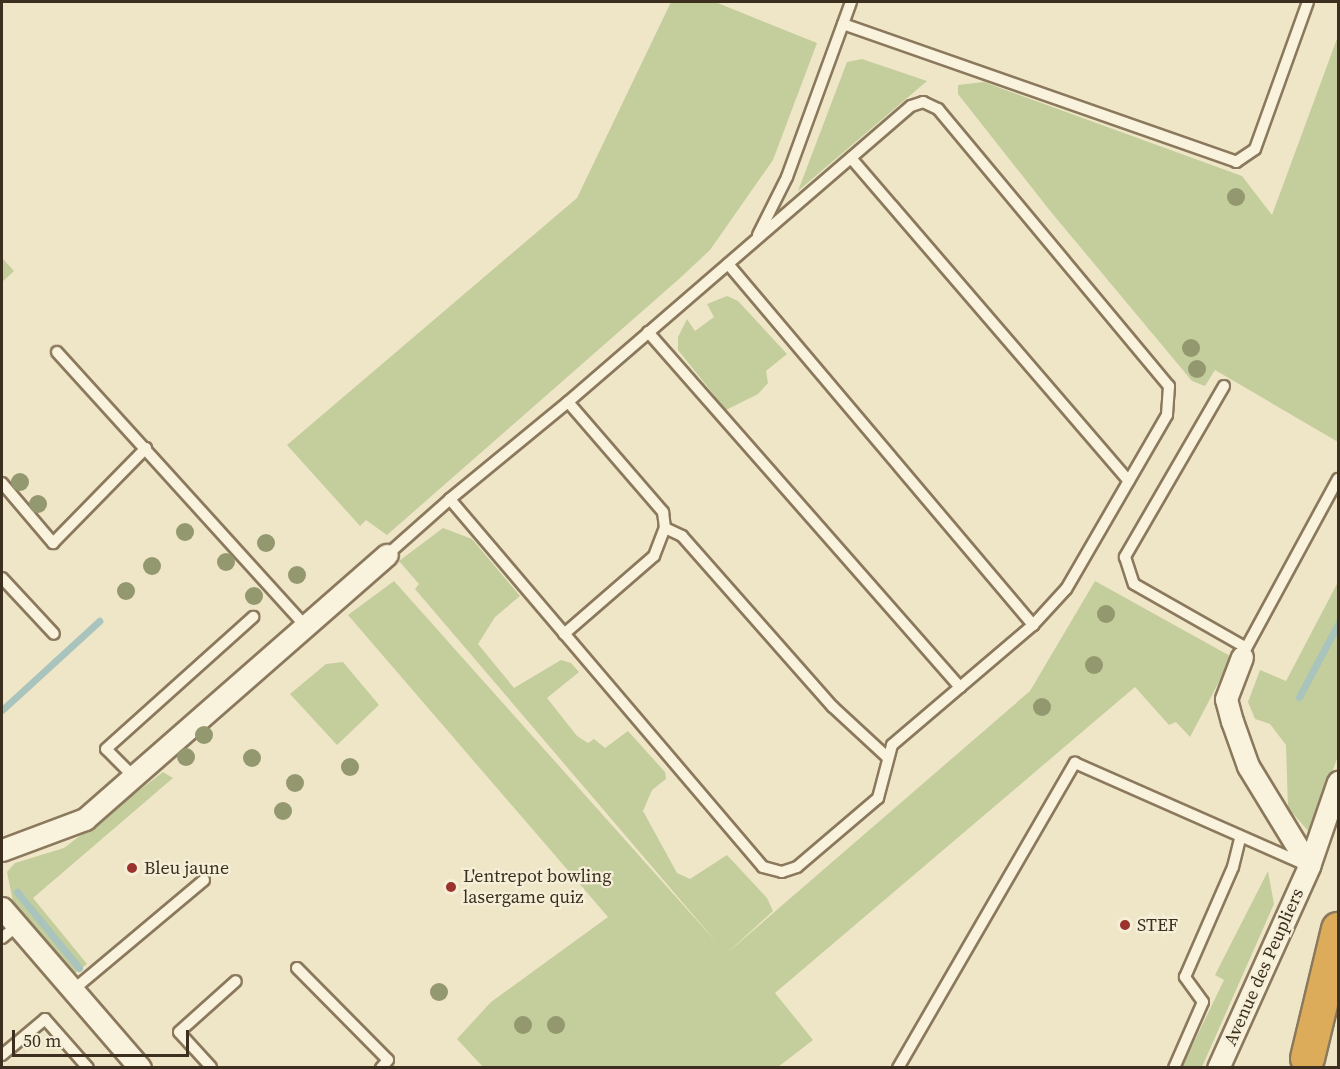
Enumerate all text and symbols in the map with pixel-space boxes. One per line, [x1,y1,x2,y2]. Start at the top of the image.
place label: Bleu jaune [144,857,229,879]
marker: Bleu jaune [125,861,139,875]
place label: L'entrepot bowling lasergame quiz [463,866,611,908]
marker: L'entrepot bowling lasergame quiz [444,880,458,894]
street label: Avenue des Peupliers [1220,885,1308,1049]
place label: STEF [1137,914,1178,936]
marker: STEF [1118,918,1132,932]
scale bar [15,1018,192,1056]
text: 50 m [23,1028,61,1053]

